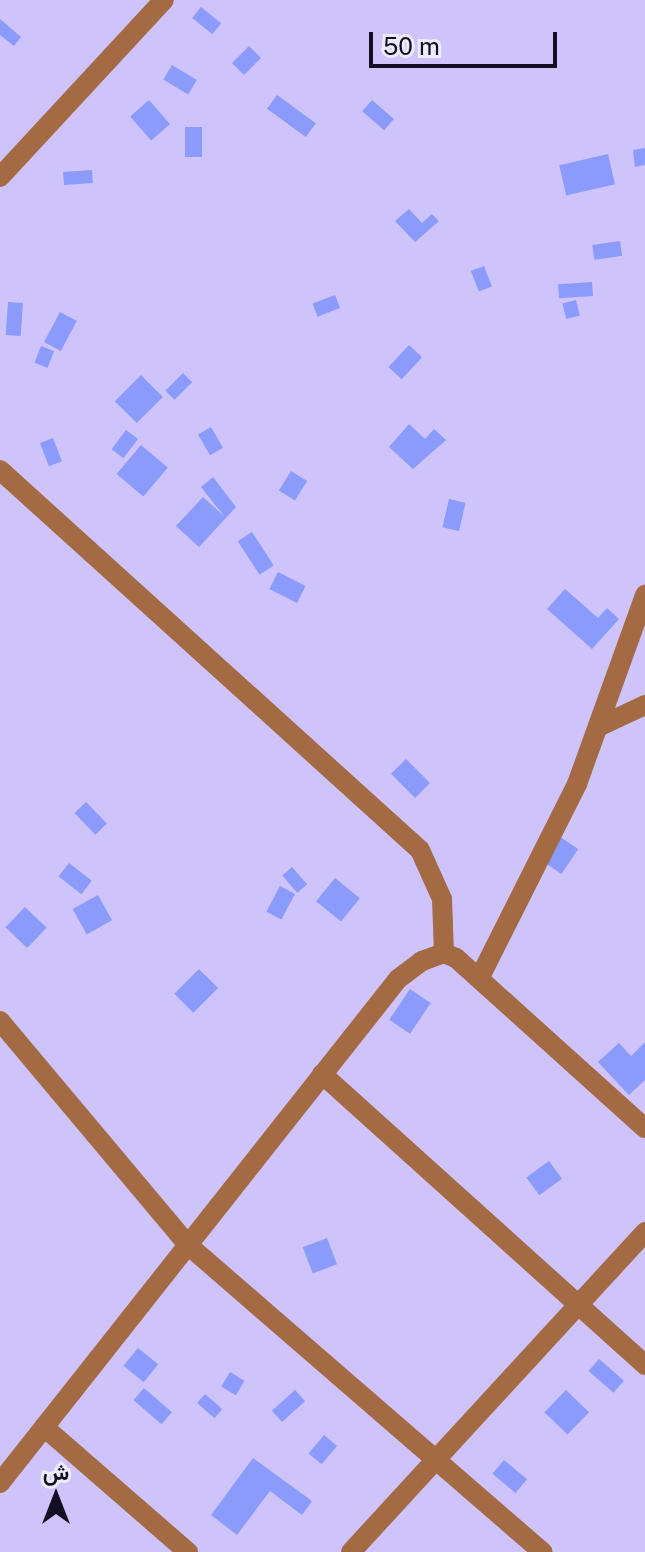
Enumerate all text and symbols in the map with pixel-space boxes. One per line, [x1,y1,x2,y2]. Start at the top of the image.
scale bar [373,16,561,66]
text: 50 m [383,32,440,60]
north arrow [16,1456,96,1536]
text: ش [43,1459,69,1485]

